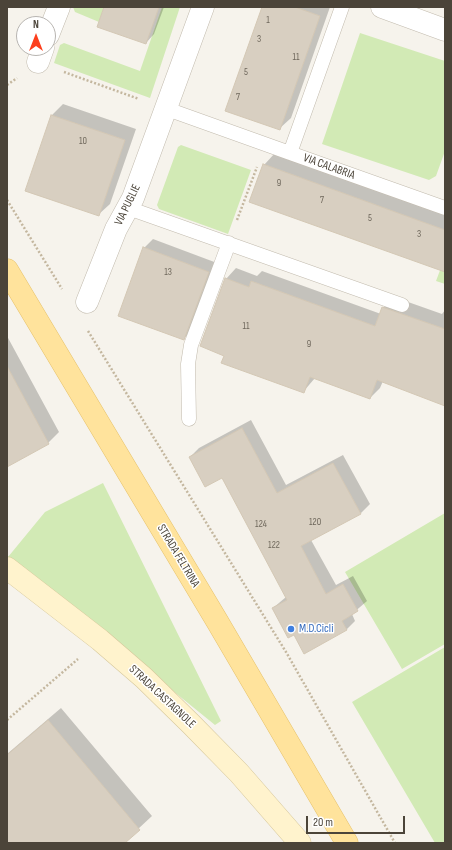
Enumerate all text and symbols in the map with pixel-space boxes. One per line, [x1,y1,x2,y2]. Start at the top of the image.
house number: 1 [266,14,270,26]
north arrow [16,16,56,56]
text: N [33,18,39,31]
house number: 3 [257,33,261,45]
house number: 11 [293,51,299,63]
house number: 5 [244,66,248,78]
house number: 7 [236,91,240,103]
house number: 10 [79,135,87,147]
street label: VIA CALABRIA [301,151,357,183]
house number: 9 [277,177,281,189]
street label: VIA PUGLIE [112,182,144,228]
house number: 7 [320,194,324,206]
house number: 5 [368,212,372,224]
house number: 3 [417,228,421,240]
house number: 13 [164,266,172,278]
house number: 11 [243,320,249,332]
house number: 9 [307,338,311,350]
house number: 120 [309,516,321,528]
house number: 124 [255,518,267,530]
street label: STRADA FELTRINA [154,522,202,590]
house number: 122 [268,539,280,551]
place label: M.D.Cicli [299,622,334,636]
marker: M.D.Cicli [286,624,296,634]
street label: STRADA CASTAGNOLE [126,662,198,732]
scale bar [308,808,407,834]
text: 20 m [313,815,333,830]

